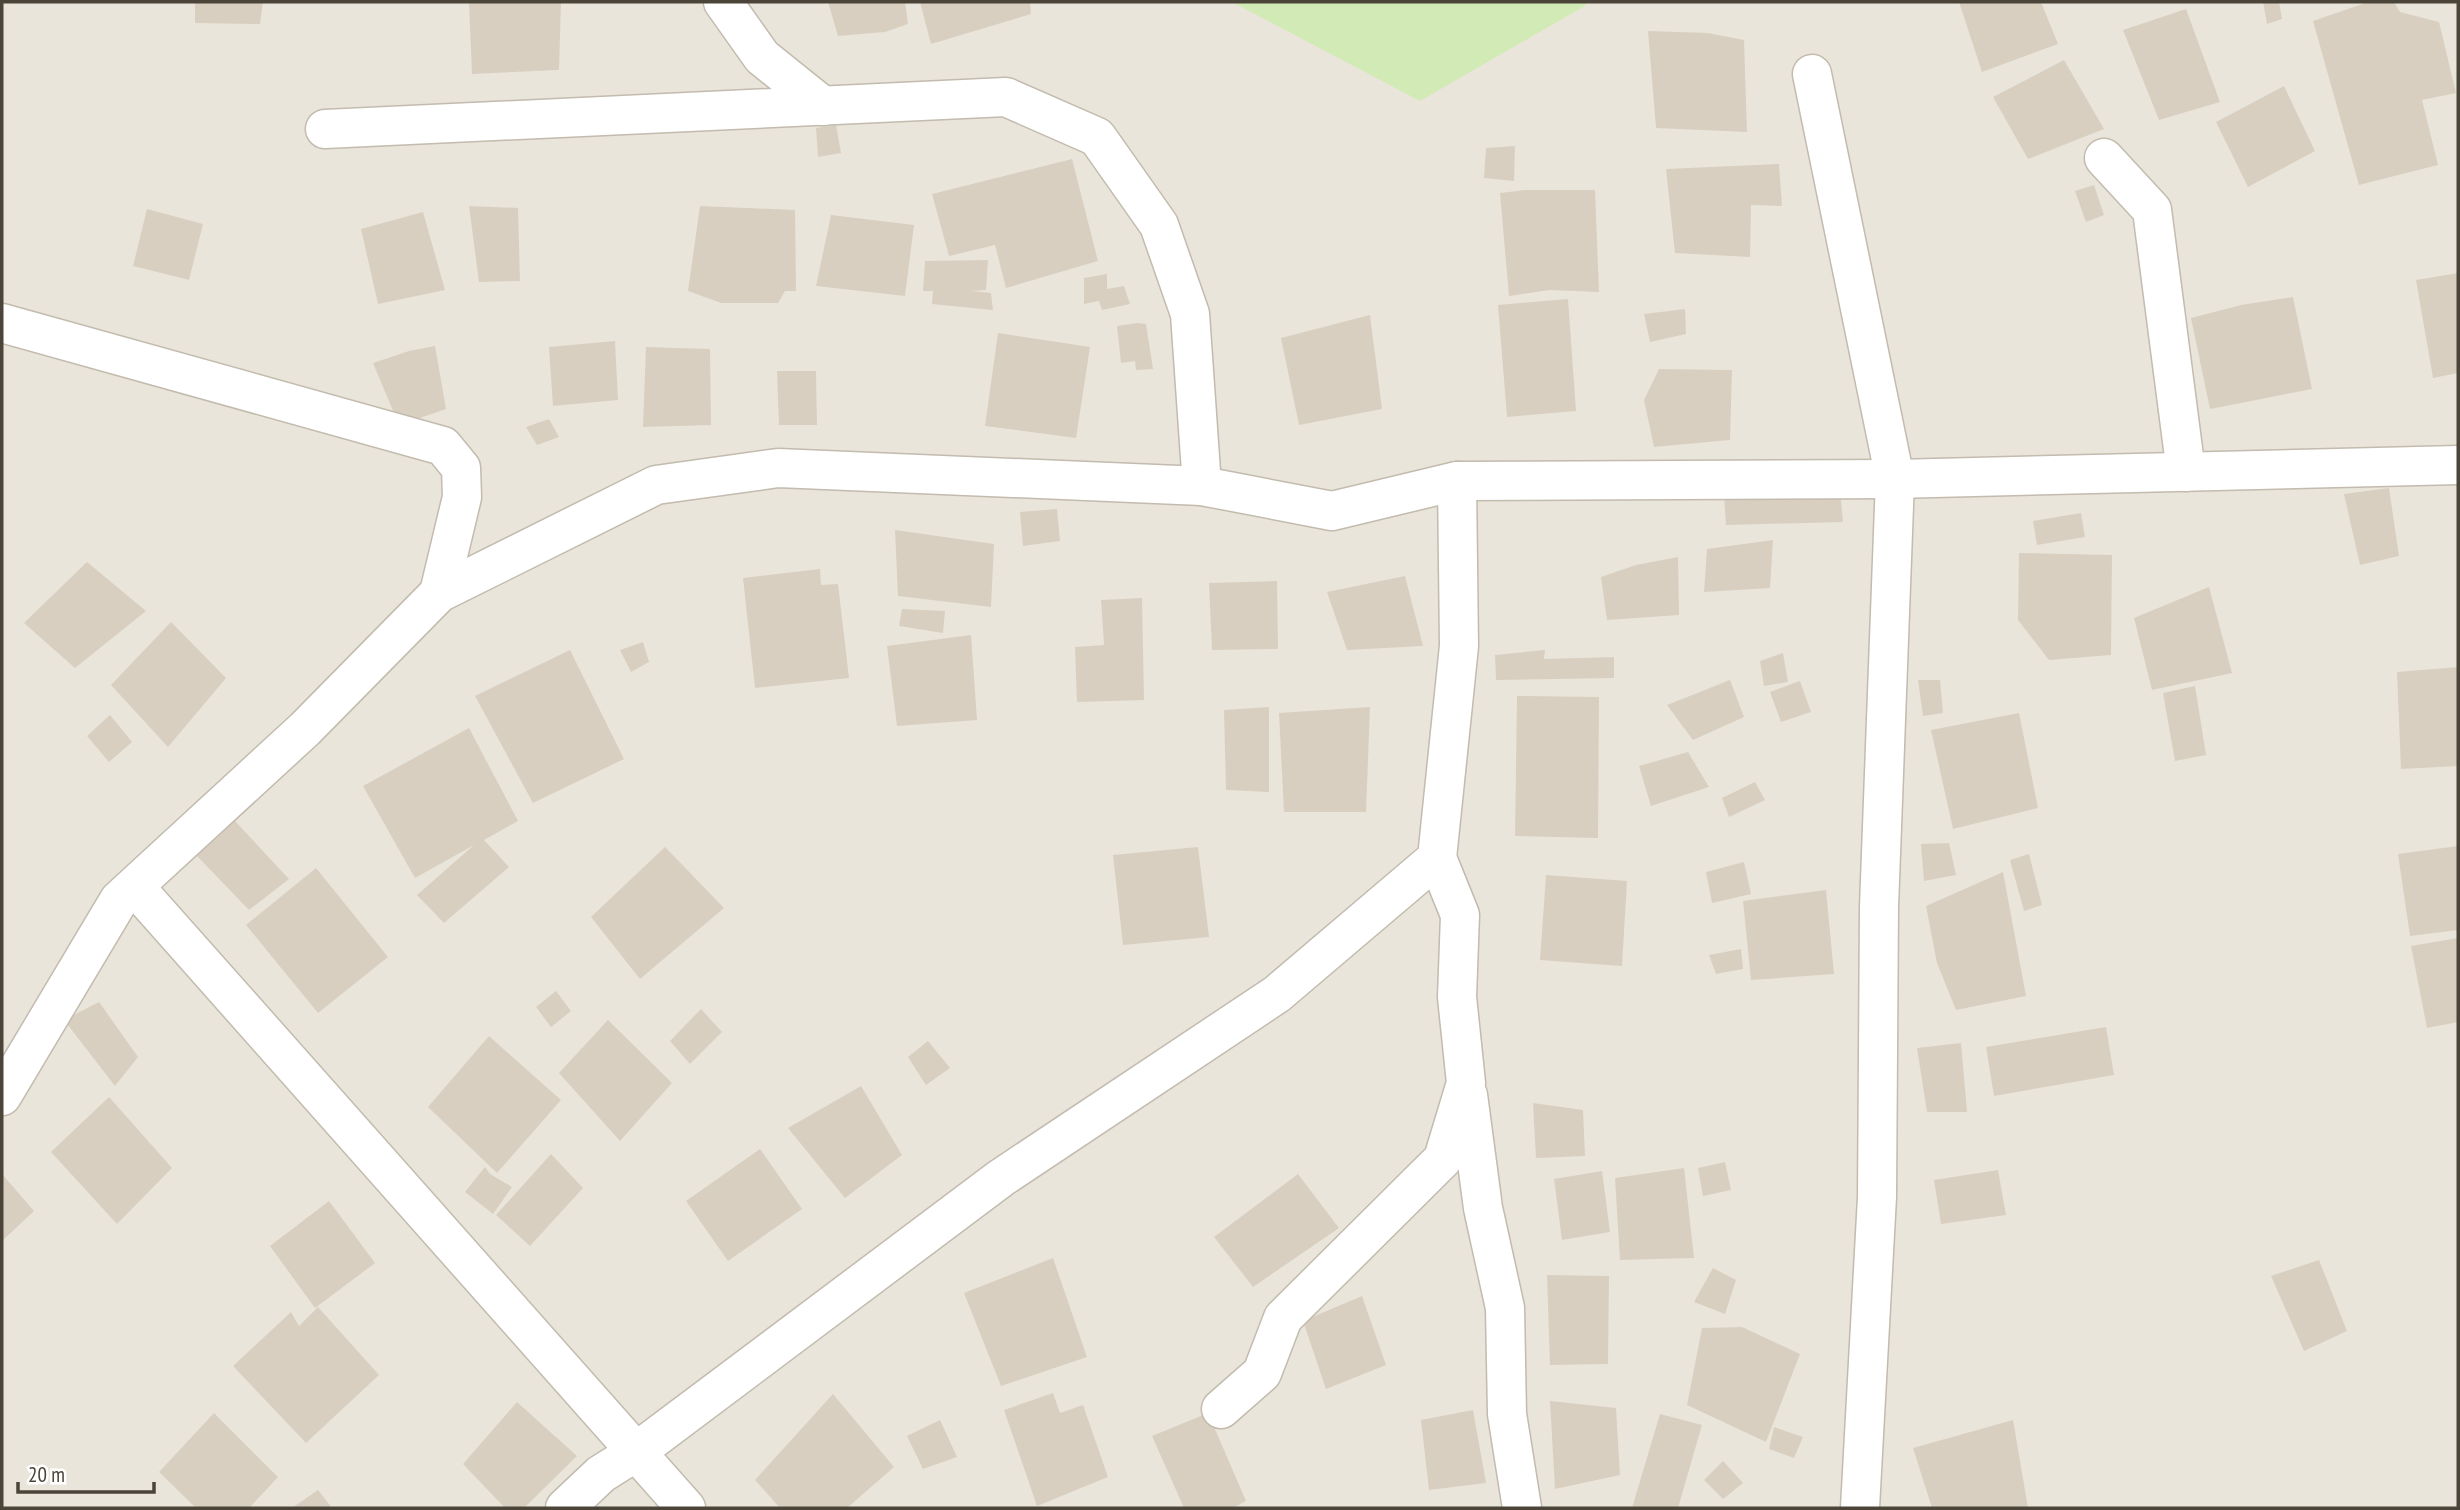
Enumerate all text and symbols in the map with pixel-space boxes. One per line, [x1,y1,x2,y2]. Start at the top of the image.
scale bar [18,1450,154,1494]
text: 20 m [28,1461,65,1488]

